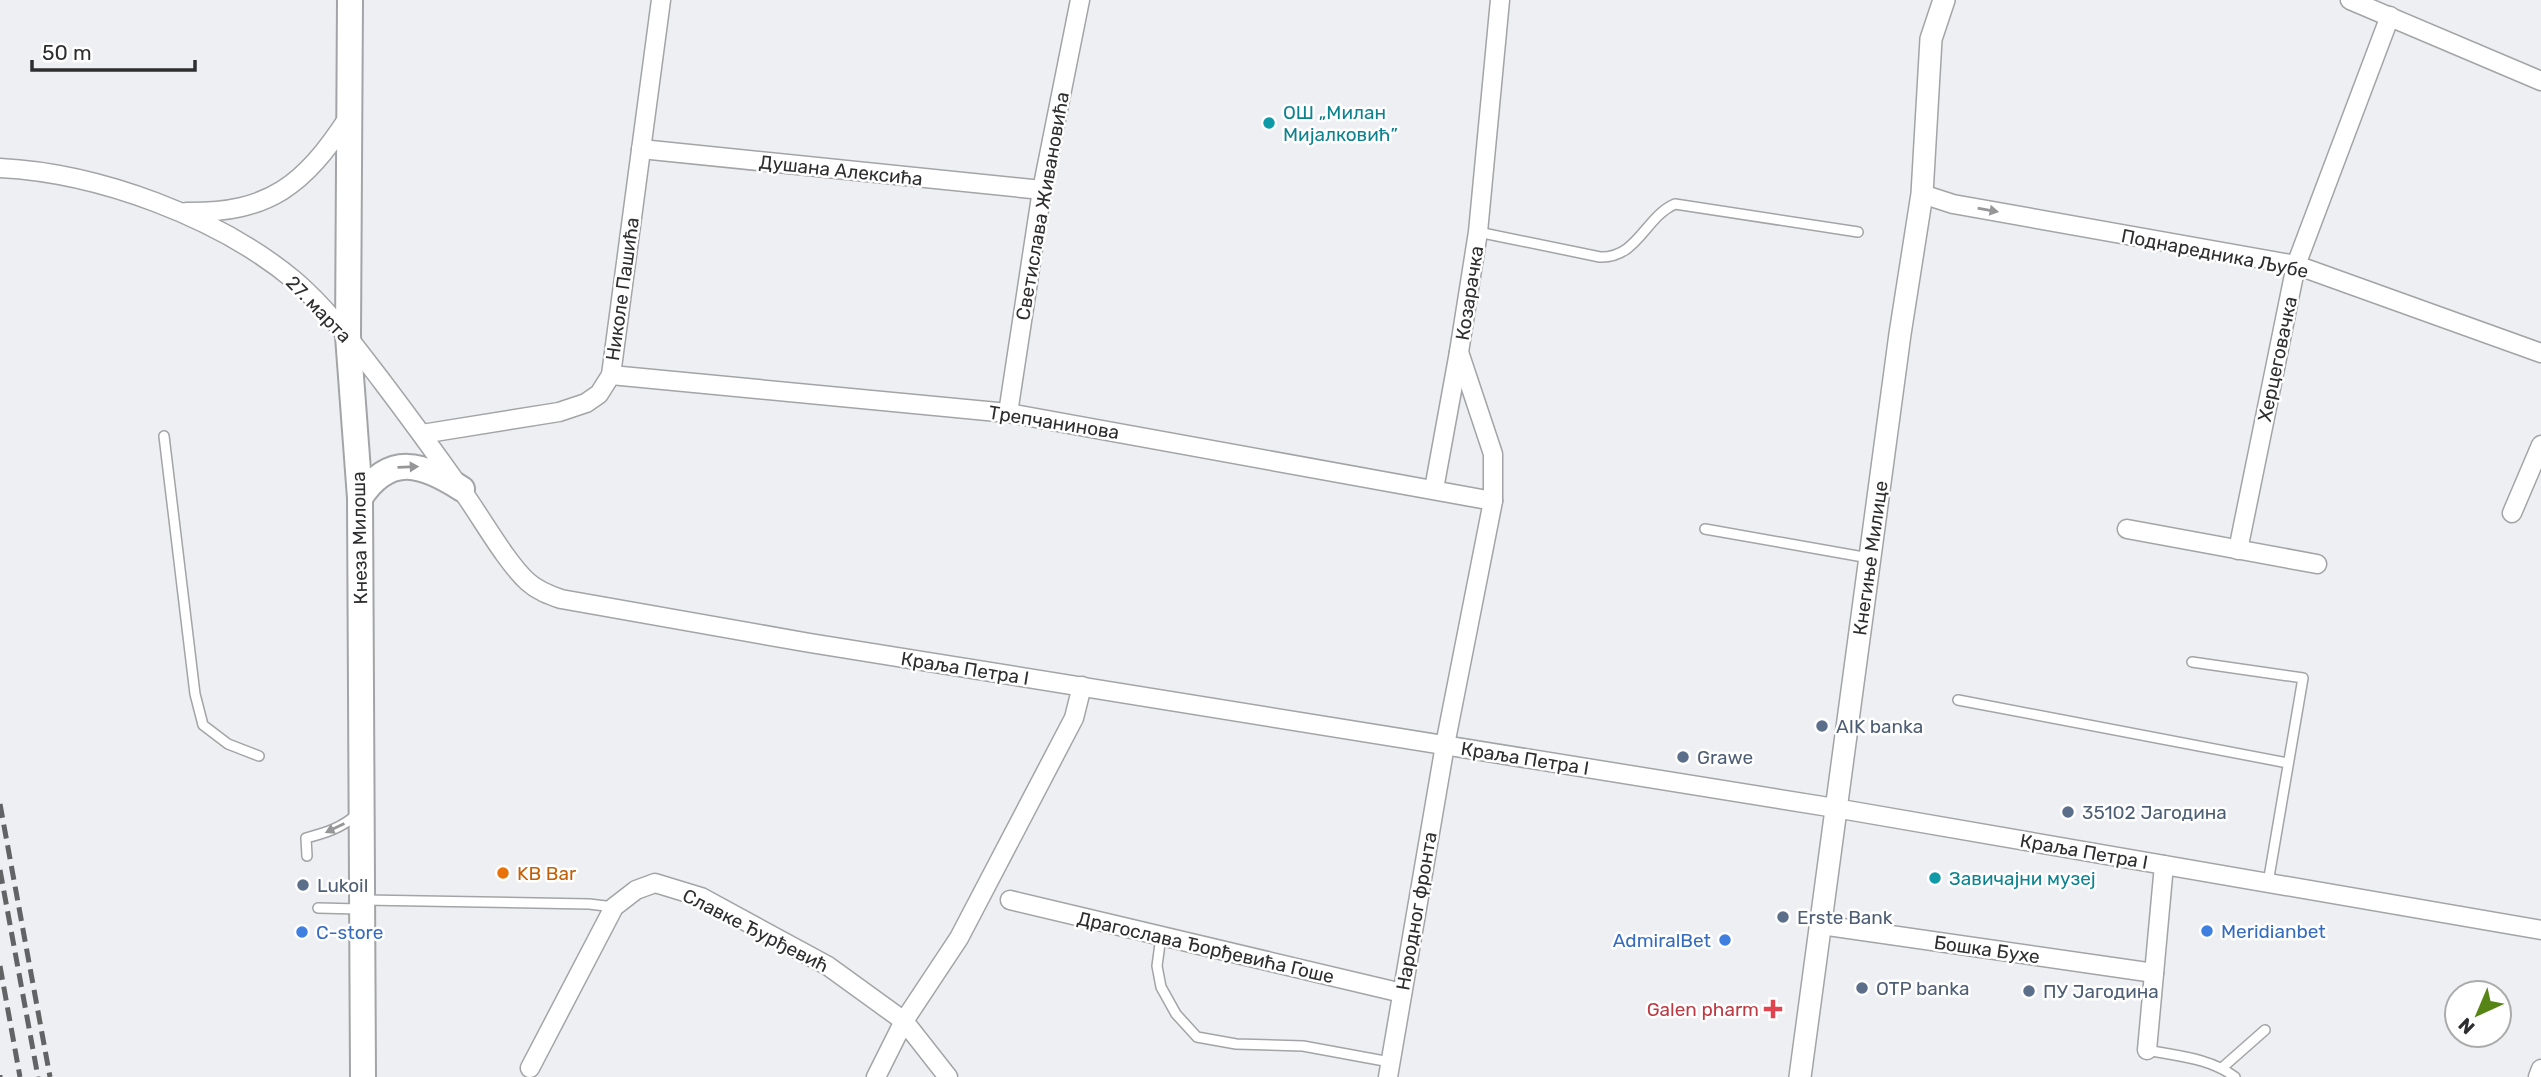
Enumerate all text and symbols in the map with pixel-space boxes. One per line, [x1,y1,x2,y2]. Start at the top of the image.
scale bar [32,28,194,72]
text: 50 m [42,40,92,65]
street label: Светислава Живановића [1011,90,1074,322]
place label: ОШ „Милан Мијалковић” [1283,101,1398,146]
marker: ОШ „Милан Мијалковић” [1261,115,1277,131]
street label: Душана Алексића [758,150,924,191]
one-way arrow [1977,205,1999,216]
street label: Николе Пашића [601,216,644,362]
street label: Поднаредника Љубе [2119,224,2310,283]
street label: Козарачка [1451,244,1488,342]
street label: 27. марта [281,271,356,348]
street label: Херцеговачка [2253,294,2302,424]
street label: Трепчанинова [987,401,1121,444]
one-way arrow [397,461,419,473]
street label: Кнеза Милоша [347,471,372,605]
street label: Кнегиње Милице [1848,479,1893,637]
street label: Краља Петра I [899,647,1031,690]
place label: AIK banka [1836,715,1923,738]
marker: AIK banka [1814,718,1830,734]
street label: Краља Петра I [1459,737,1591,780]
place label: Grawe [1697,746,1753,769]
marker: Grawe [1675,749,1691,765]
place label: 35102 Јагодина [2082,801,2227,824]
marker: 35102 Јагодина [2060,804,2076,820]
one-way arrow [325,823,345,834]
street label: Краља Петра I [2018,829,2150,874]
street label: Народног фронта [1391,830,1442,992]
place label: KB Bar [517,862,577,885]
marker: KB Bar [495,865,511,881]
place label: Завичајни музеј [1949,867,2096,890]
marker: Завичајни музеј [1927,870,1943,886]
place label: Lukoil [317,874,368,897]
marker: Lukoil [295,877,311,893]
street label: Славке Ђурђевић [679,884,833,977]
place label: Erste Bank [1797,906,1893,929]
street label: Драгослава Ђорђевића Гоше [1075,907,1337,988]
marker: Erste Bank [1775,909,1791,925]
place label: Meridianbet [2221,920,2326,943]
place label: C-store [316,921,383,944]
marker: Meridianbet [2199,923,2215,939]
marker: C-store [294,924,310,940]
place label: AdmiralBet [1613,929,1712,952]
street label: Бошка Бухе [1932,931,2041,968]
marker: AdmiralBet [1717,932,1733,948]
place label: OTP banka [1876,977,1969,1000]
north arrow [2443,979,2513,1049]
marker: OTP banka [1854,980,1870,996]
place label: ПУ Јагодина [2043,980,2159,1003]
marker: ПУ Јагодина [2021,983,2037,999]
place label: Galen pharm [1647,998,1759,1021]
marker: Galen pharm [1765,1001,1781,1017]
text: N [2454,1013,2479,1039]

